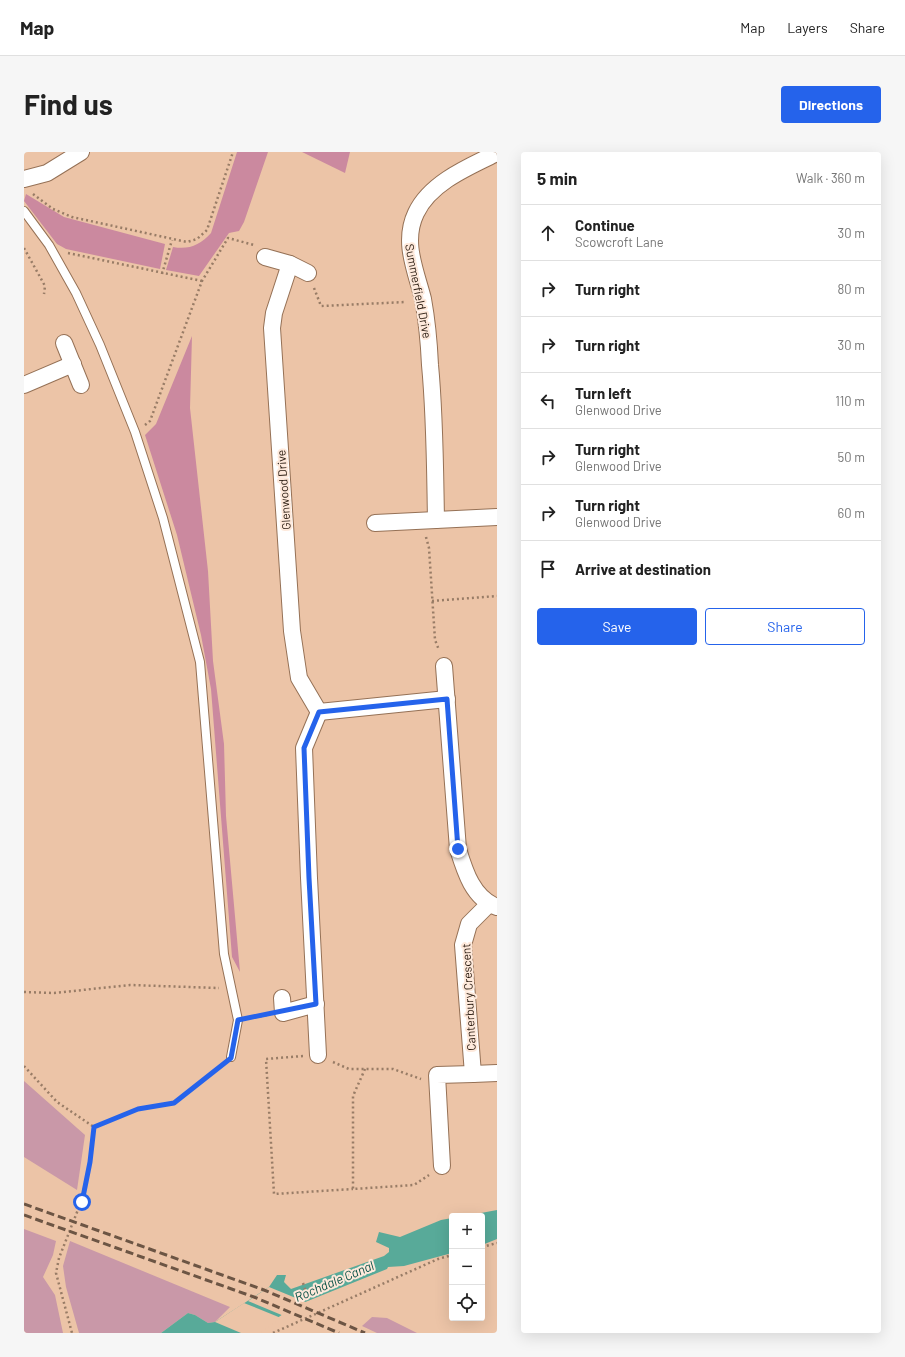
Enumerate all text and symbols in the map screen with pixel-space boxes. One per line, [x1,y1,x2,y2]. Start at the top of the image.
text: Map [20,16,54,39]
text: Map [740,19,765,36]
text: Layers [787,19,828,36]
text: Share [850,19,885,36]
button: Directions [781,86,881,123]
text: Find us [24,87,113,121]
text: 5 min [537,168,577,188]
text: Walk · 360 m [796,170,865,186]
text: Continue [575,216,635,234]
icon: ahead [537,222,559,244]
text: 30 m [838,225,865,241]
text: Scowcroft Lane [575,234,664,250]
street label: Summerfield Drive [403,242,435,340]
icon: right [537,278,559,300]
text: Turn right [575,280,640,298]
text: 80 m [838,281,865,297]
icon: right [537,334,559,356]
text: Turn right [575,336,640,354]
text: 30 m [838,337,865,353]
text: Turn left [575,384,631,402]
icon: left [537,390,559,412]
text: 110 m [835,393,865,409]
text: Glenwood Drive [575,402,662,418]
text: Turn right [575,440,640,458]
icon: right [537,446,559,468]
text: 50 m [838,449,865,465]
street label: Glenwood Drive [273,450,293,530]
text: Glenwood Drive [575,458,662,474]
text: Turn right [575,496,640,514]
icon: right [537,502,559,524]
text: 60 m [838,505,865,521]
text: Glenwood Drive [575,514,662,530]
icon: arrive [537,558,559,580]
text: Arrive at destination [575,560,711,578]
button: Save [537,608,697,645]
button: Share [705,608,865,645]
route end [449,840,467,858]
street label: Canterbury Crescent [458,943,478,1051]
route start [73,1193,91,1211]
map controls [449,1213,485,1321]
button: + [449,1213,485,1249]
button: − [449,1249,485,1285]
water label: Rochdale Canal [292,1257,376,1305]
button: locate [449,1285,485,1321]

